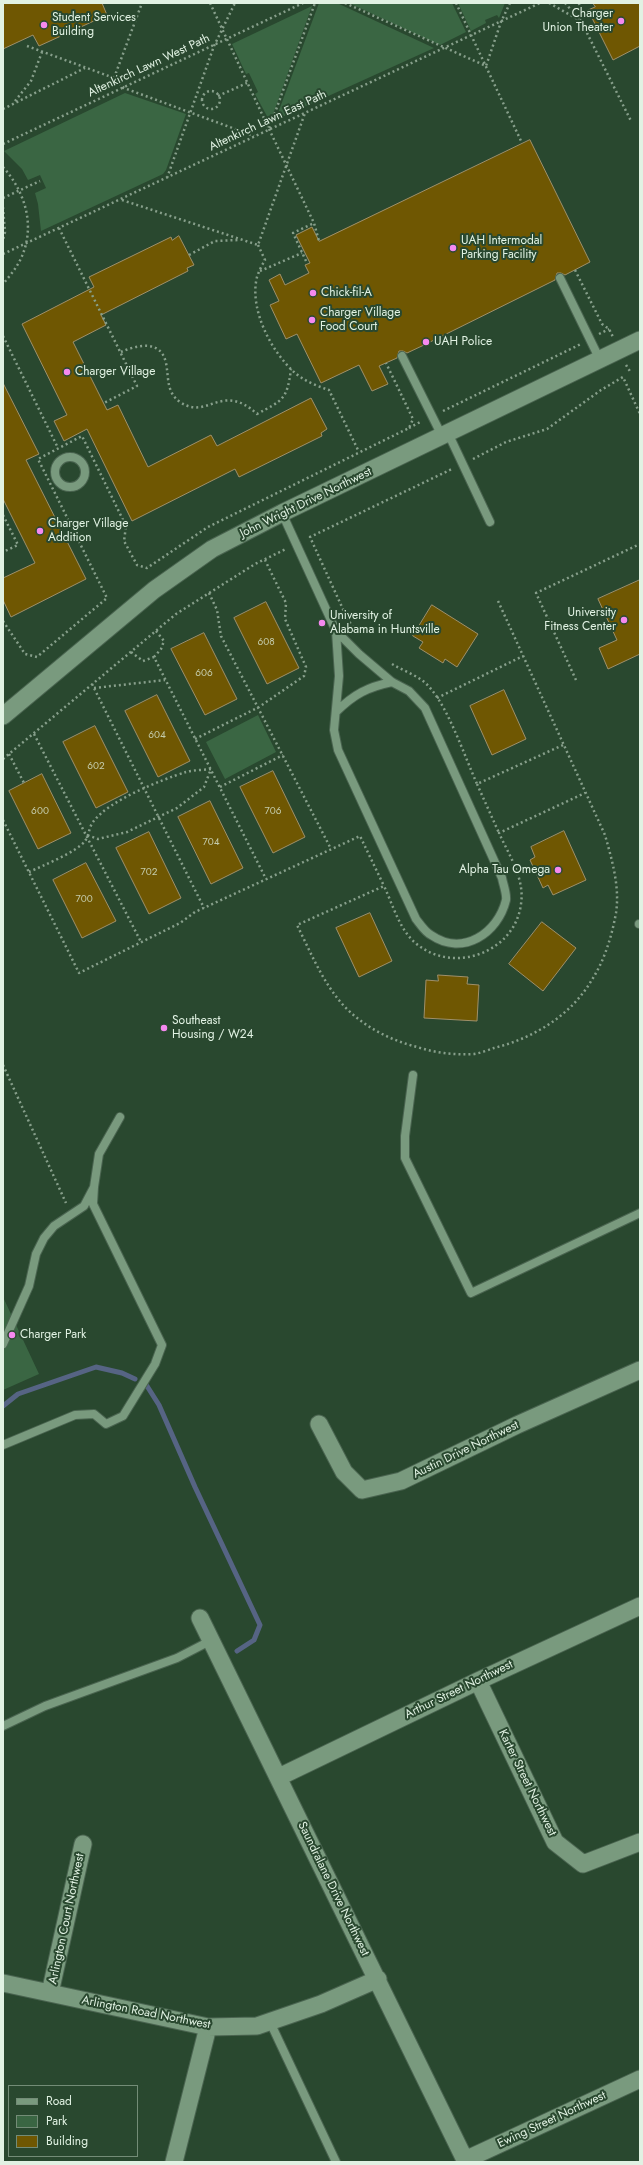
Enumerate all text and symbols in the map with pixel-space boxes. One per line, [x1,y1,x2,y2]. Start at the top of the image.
place label: Charger Union Theater [543,7,613,35]
place label: Student Services Building [52,11,136,39]
marker: Charger Union Theater [616,16,626,26]
marker: Student Services Building [39,20,49,30]
street label: Altenkirch Lawn West Path [86,31,212,101]
street label: Altenkirch Lawn East Path [207,87,329,155]
place label: UAH Intermodal Parking Facility [461,234,542,262]
marker: UAH Intermodal Parking Facility [448,243,458,253]
place label: Chick-fil-A [321,286,372,300]
marker: Chick-fil-A [308,288,318,298]
place label: Charger Village Food Court [320,306,400,334]
marker: Charger Village Food Court [307,315,317,325]
place label: UAH Police [434,335,492,349]
marker: UAH Police [421,337,431,347]
place label: Charger Village [75,365,155,379]
marker: Charger Village [62,367,72,377]
street label: John Wright Drive Northwest [238,465,374,541]
place label: Charger Village Addition [48,517,128,545]
marker: Charger Village Addition [35,526,45,536]
place label: University Fitness Center [544,606,616,634]
place label: University of Alabama in Huntsville [330,609,440,637]
marker: University Fitness Center [619,615,629,625]
marker: University of Alabama in Huntsville [317,618,327,628]
house number: 608 [257,637,275,649]
house number: 606 [195,668,213,680]
house number: 604 [148,730,166,742]
house number: 602 [87,761,105,773]
house number: 600 [31,806,49,818]
house number: 706 [264,806,282,818]
house number: 704 [202,837,220,849]
place label: Alpha Tau Omega [459,863,550,877]
marker: Alpha Tau Omega [553,865,563,875]
house number: 702 [141,867,157,879]
house number: 700 [75,894,93,906]
place label: Southeast Housing / W24 [172,1014,254,1042]
marker: Southeast Housing / W24 [159,1023,169,1033]
place label: Charger Park [20,1328,86,1342]
marker: Charger Park [7,1330,17,1340]
street label: Austin Drive Northwest [411,1418,521,1482]
street label: Arthur Street Northwest [403,1658,515,1722]
street label: Karter Street Northwest [495,1727,559,1839]
street label: Saundralane Drive Northwest [294,1820,372,1958]
street label: Arlington Court Northwest [46,1852,88,1986]
street label: Arlington Road Northwest [80,1993,212,2033]
legend [8,2085,138,2157]
street label: Ewing Street Northwest [496,2089,608,2151]
text: Road [46,2092,72,2110]
text: Park [46,2112,67,2130]
text: Building [46,2132,88,2150]

